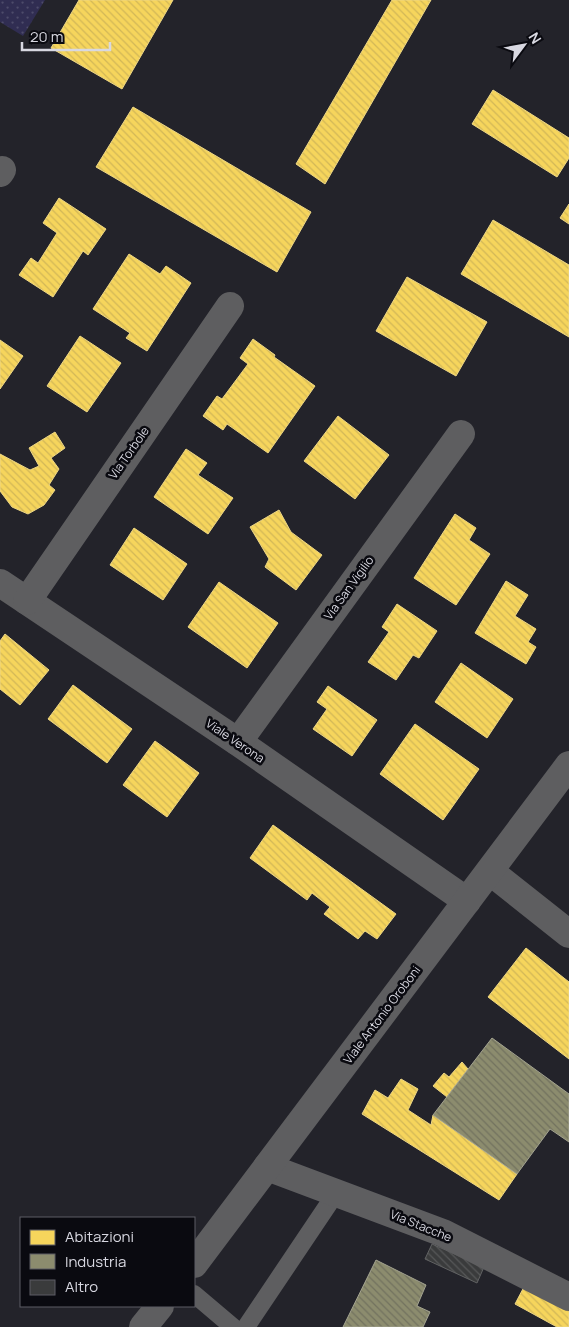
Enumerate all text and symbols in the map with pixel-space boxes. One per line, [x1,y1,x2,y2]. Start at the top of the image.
scale bar [22,20,110,52]
north arrow [499,20,549,70]
text: 20 m [30,26,63,47]
text: N [525,29,546,47]
street label: Via Torbole [104,423,153,482]
street label: Via San Vigilio [320,552,377,623]
street label: Viale Verona [203,715,268,766]
street label: Viale Antonio Oroboni [339,962,424,1067]
street label: Via Stacche [388,1205,455,1246]
legend [20,1217,195,1307]
text: Abitazioni [65,1226,134,1247]
text: Industria [65,1251,126,1272]
text: Altro [65,1276,98,1297]

